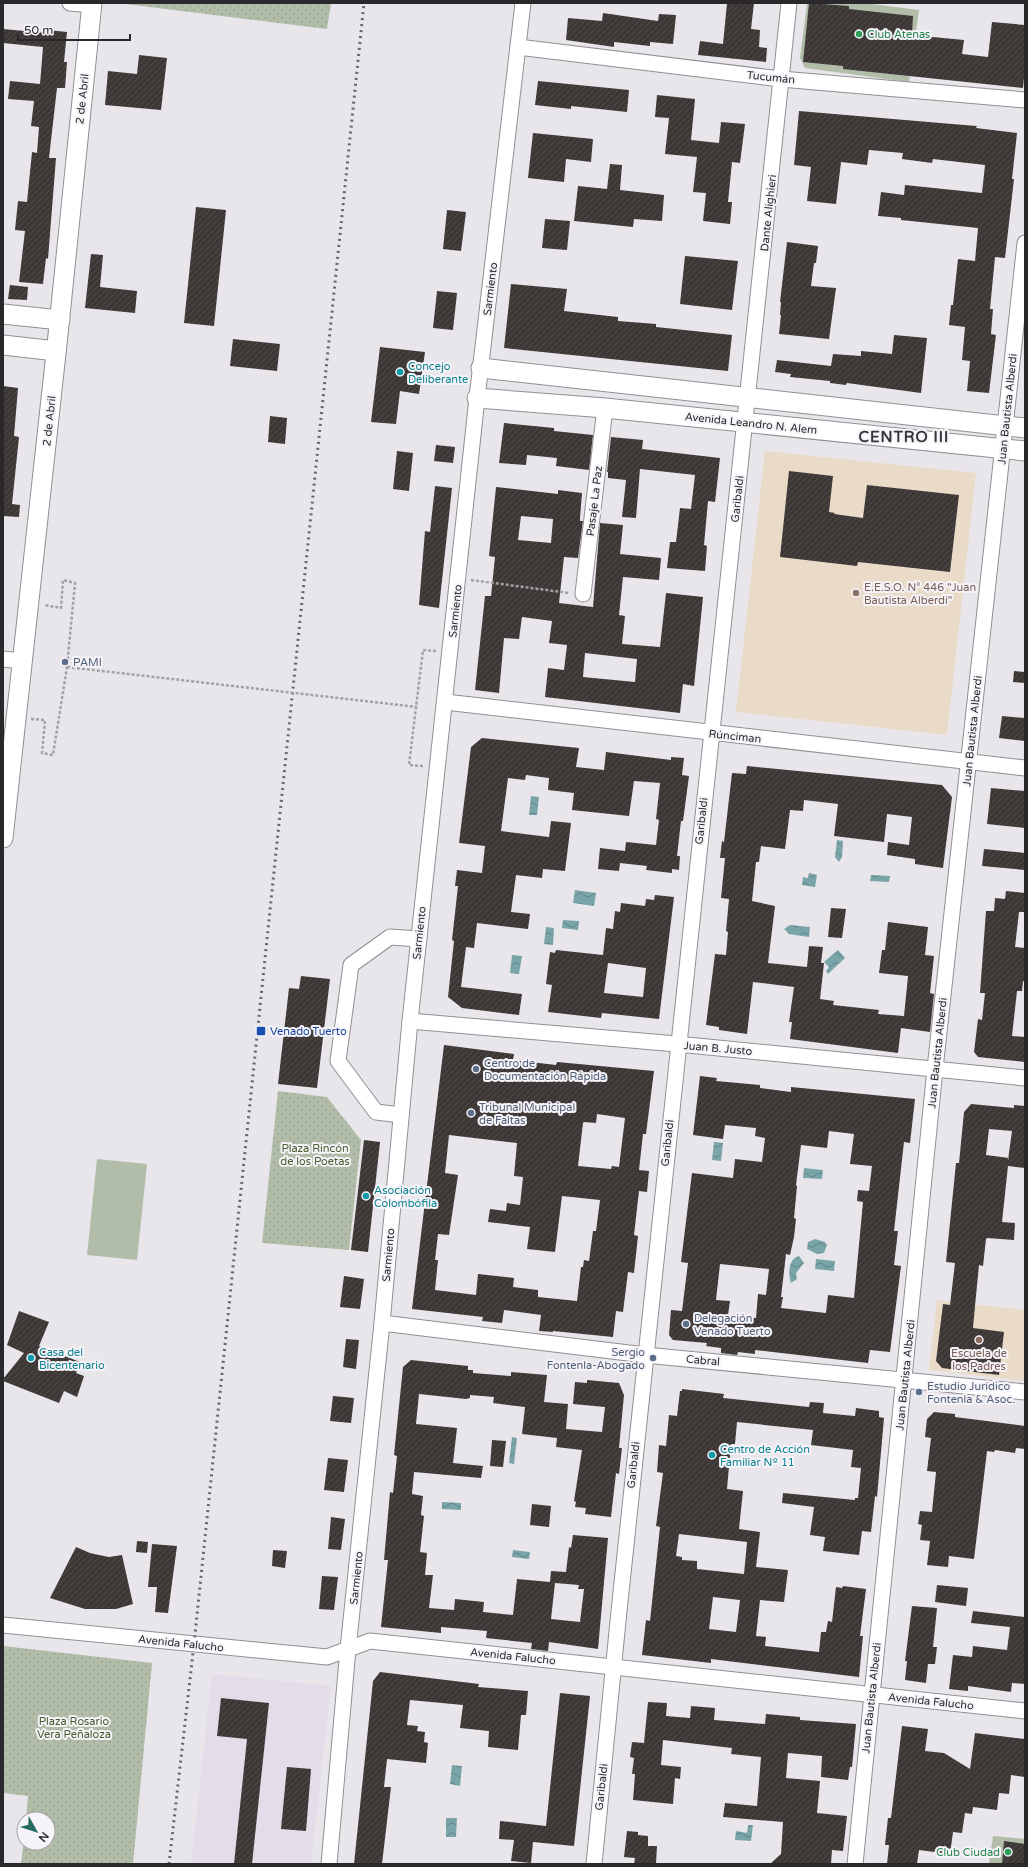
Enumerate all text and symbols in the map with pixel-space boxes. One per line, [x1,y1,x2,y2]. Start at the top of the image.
scale bar [18,16,130,42]
text: 50 m [24,23,53,37]
place label: Club Atenas [867,28,930,41]
marker: Club Atenas [854,29,864,39]
street label: Tucumán [746,69,796,86]
street label: 2 de Abril [73,73,92,125]
street label: Dante Alighieri [758,174,779,252]
street label: Sarmiento [481,261,500,316]
street label: Juan Bautista Alberdi [995,353,1020,465]
place label: Concejo Deliberante [408,360,468,386]
marker: Concejo Deliberante [395,367,405,377]
street label: 2 de Abril [40,395,59,447]
street label: Avenida Leandro N. Alem [684,410,818,437]
district label: CENTRO III [859,428,949,446]
street label: Pasaje La Paz [584,465,605,537]
street label: Garibaldi [729,475,746,523]
place label: E.E.S.O. N° 446 "Juan Bautista Alberdi" [864,581,976,607]
street label: Sarmiento [446,583,465,638]
marker: E.E.S.O. N° 446 "Juan Bautista Alberdi" [851,588,861,598]
place label: PAMI [73,656,102,669]
marker: PAMI [60,657,70,667]
street label: Juan Bautista Alberdi [960,675,985,787]
street label: Rúnciman [708,727,762,746]
street label: Garibaldi [693,797,710,845]
street label: Sarmiento [410,905,429,960]
street label: Juan Bautista Alberdi [925,997,950,1109]
marker: Venado Tuerto [255,1025,267,1037]
place label: Venado Tuerto [270,1025,347,1038]
street label: Juan B. Justo [683,1039,753,1058]
place label: Centro de Documentación Rápida [484,1057,606,1083]
marker: Centro de Documentación Rápida [471,1064,481,1074]
place label: Tribunal Municipal de Faltas [479,1101,575,1127]
marker: Tribunal Municipal de Faltas [466,1108,476,1118]
street label: Garibaldi [659,1119,676,1167]
park label: Plaza Rincón de los Poetas [280,1142,350,1168]
place label: Asociación Colombófila [374,1184,437,1210]
marker: Asociación Colombófila [361,1191,371,1201]
street label: Sarmiento [380,1227,397,1282]
place label: Delegación Venado Tuerto [694,1312,771,1338]
marker: Delegación Venado Tuerto [681,1319,691,1329]
street label: Juan Bautista Alberdi [893,1319,918,1431]
marker: Escuela de los Padres [974,1335,984,1345]
place label: Casa del Bicentenario [39,1346,105,1372]
place label: Sergio Fontenla-Abogado [547,1346,645,1372]
place label: Escuela de los Padres [951,1347,1007,1373]
marker: Casa del Bicentenario [26,1353,36,1363]
marker: Sergio Fontenla-Abogado [648,1353,658,1363]
street label: Cabral [686,1353,720,1368]
place label: Estudio Jurídico Fontenla & Asoc. [927,1380,1015,1406]
marker: Estudio Jurídico Fontenla & Asoc. [914,1387,924,1397]
street label: Garibaldi [625,1441,642,1489]
place label: Centro de Acción Familiar Nº 11 [720,1443,810,1469]
marker: Centro de Acción Familiar Nº 11 [707,1450,717,1460]
street label: Sarmiento [347,1550,366,1605]
street label: Avenida Falucho [138,1633,225,1654]
street label: Juan Bautista Alberdi [859,1642,884,1754]
street label: Avenida Falucho [470,1646,557,1667]
street label: Avenida Falucho [888,1691,975,1712]
park label: Plaza Rosario Vera Peñaloza [37,1715,111,1741]
street label: Garibaldi [593,1763,610,1811]
north arrow [16,1811,56,1851]
text: N [36,1829,51,1845]
place label: Club Ciudad [936,1846,1000,1859]
marker: Club Ciudad [1003,1847,1013,1857]

